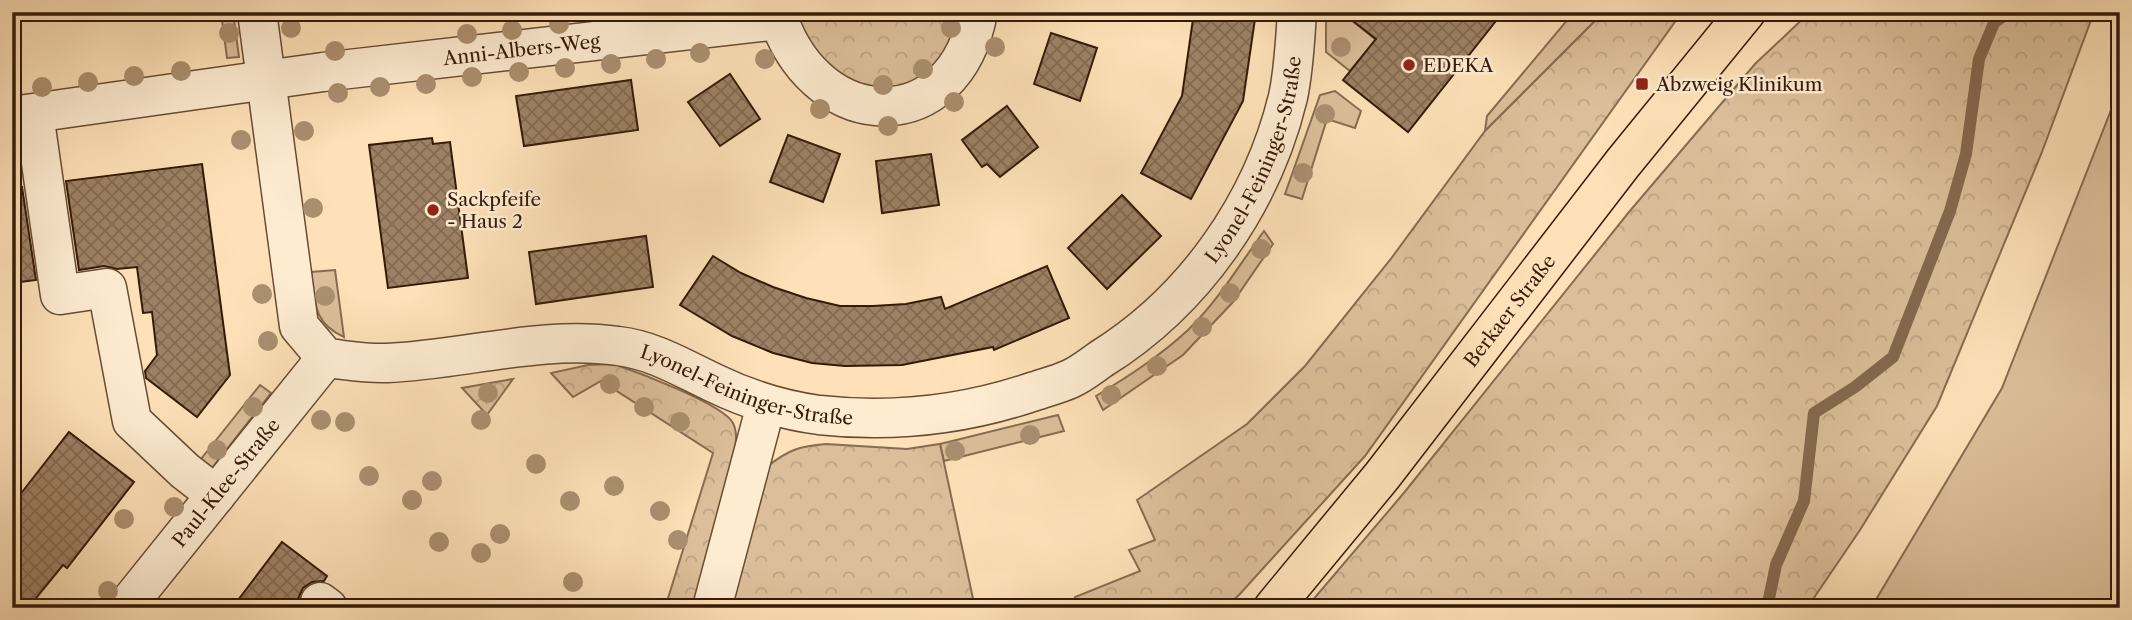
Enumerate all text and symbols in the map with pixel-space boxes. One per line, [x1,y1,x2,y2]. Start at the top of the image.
street label: Anni-Albers-Weg [441,29,602,70]
place label: EDEKA [1423,54,1494,77]
street label: Lyonel-Feininger-Straße [1200,55,1306,268]
marker: EDEKA [1401,57,1417,73]
place label: Abzweig Klinikum [1655,73,1823,96]
marker: Abzweig Klinikum [1634,76,1650,92]
place label: Sackpfeife - Haus 2 [447,188,541,233]
marker: Sackpfeife - Haus 2 [425,202,441,218]
street label: Berkaer Straße [1459,250,1560,372]
street label: Lyonel-Feininger-Straße [638,340,854,430]
street label: Paul-Klee-Straße [168,414,285,552]

